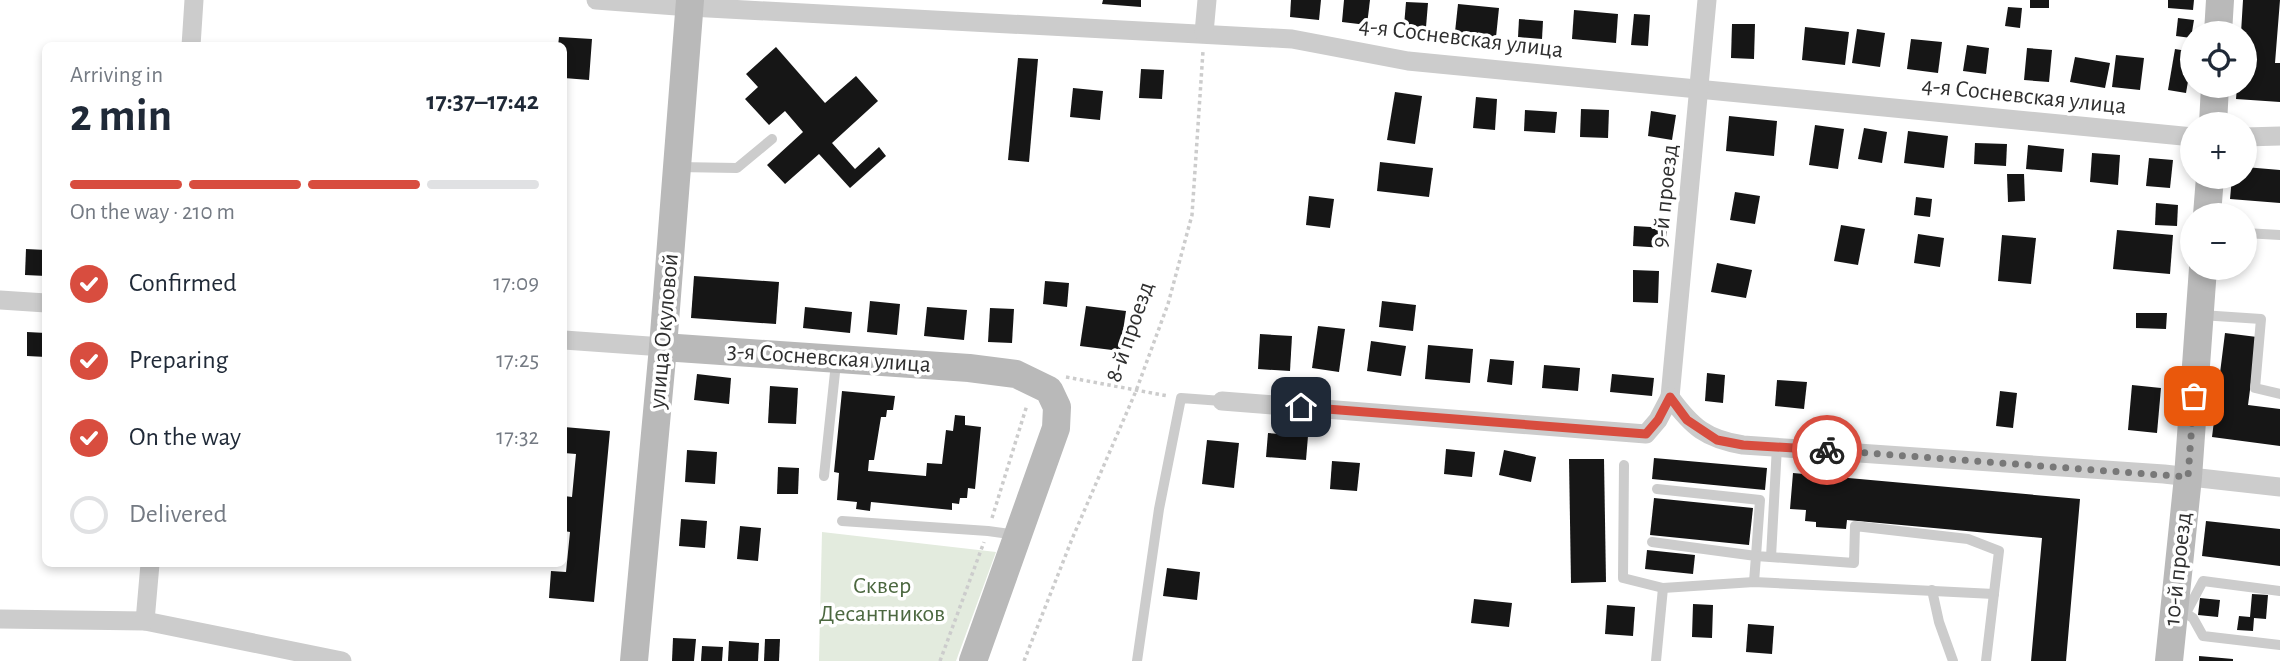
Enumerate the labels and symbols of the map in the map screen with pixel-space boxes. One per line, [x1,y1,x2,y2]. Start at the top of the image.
street label: 4-я Сосневская улица [1357,14,1565,62]
street label: 4-я Сосневская улица [1920,73,2128,119]
street label: 9-й проезд [1648,143,1682,249]
street label: улица Окуловой [645,252,683,411]
street label: 8-й проезд [1102,279,1158,385]
street label: 3-я Сосневская улица [726,339,932,377]
pin [2164,366,2224,426]
pin [1271,377,1331,437]
courier [1792,415,1862,485]
street label: 10-й проезд [2160,511,2196,627]
park label: Сквер Десантников [819,574,945,626]

